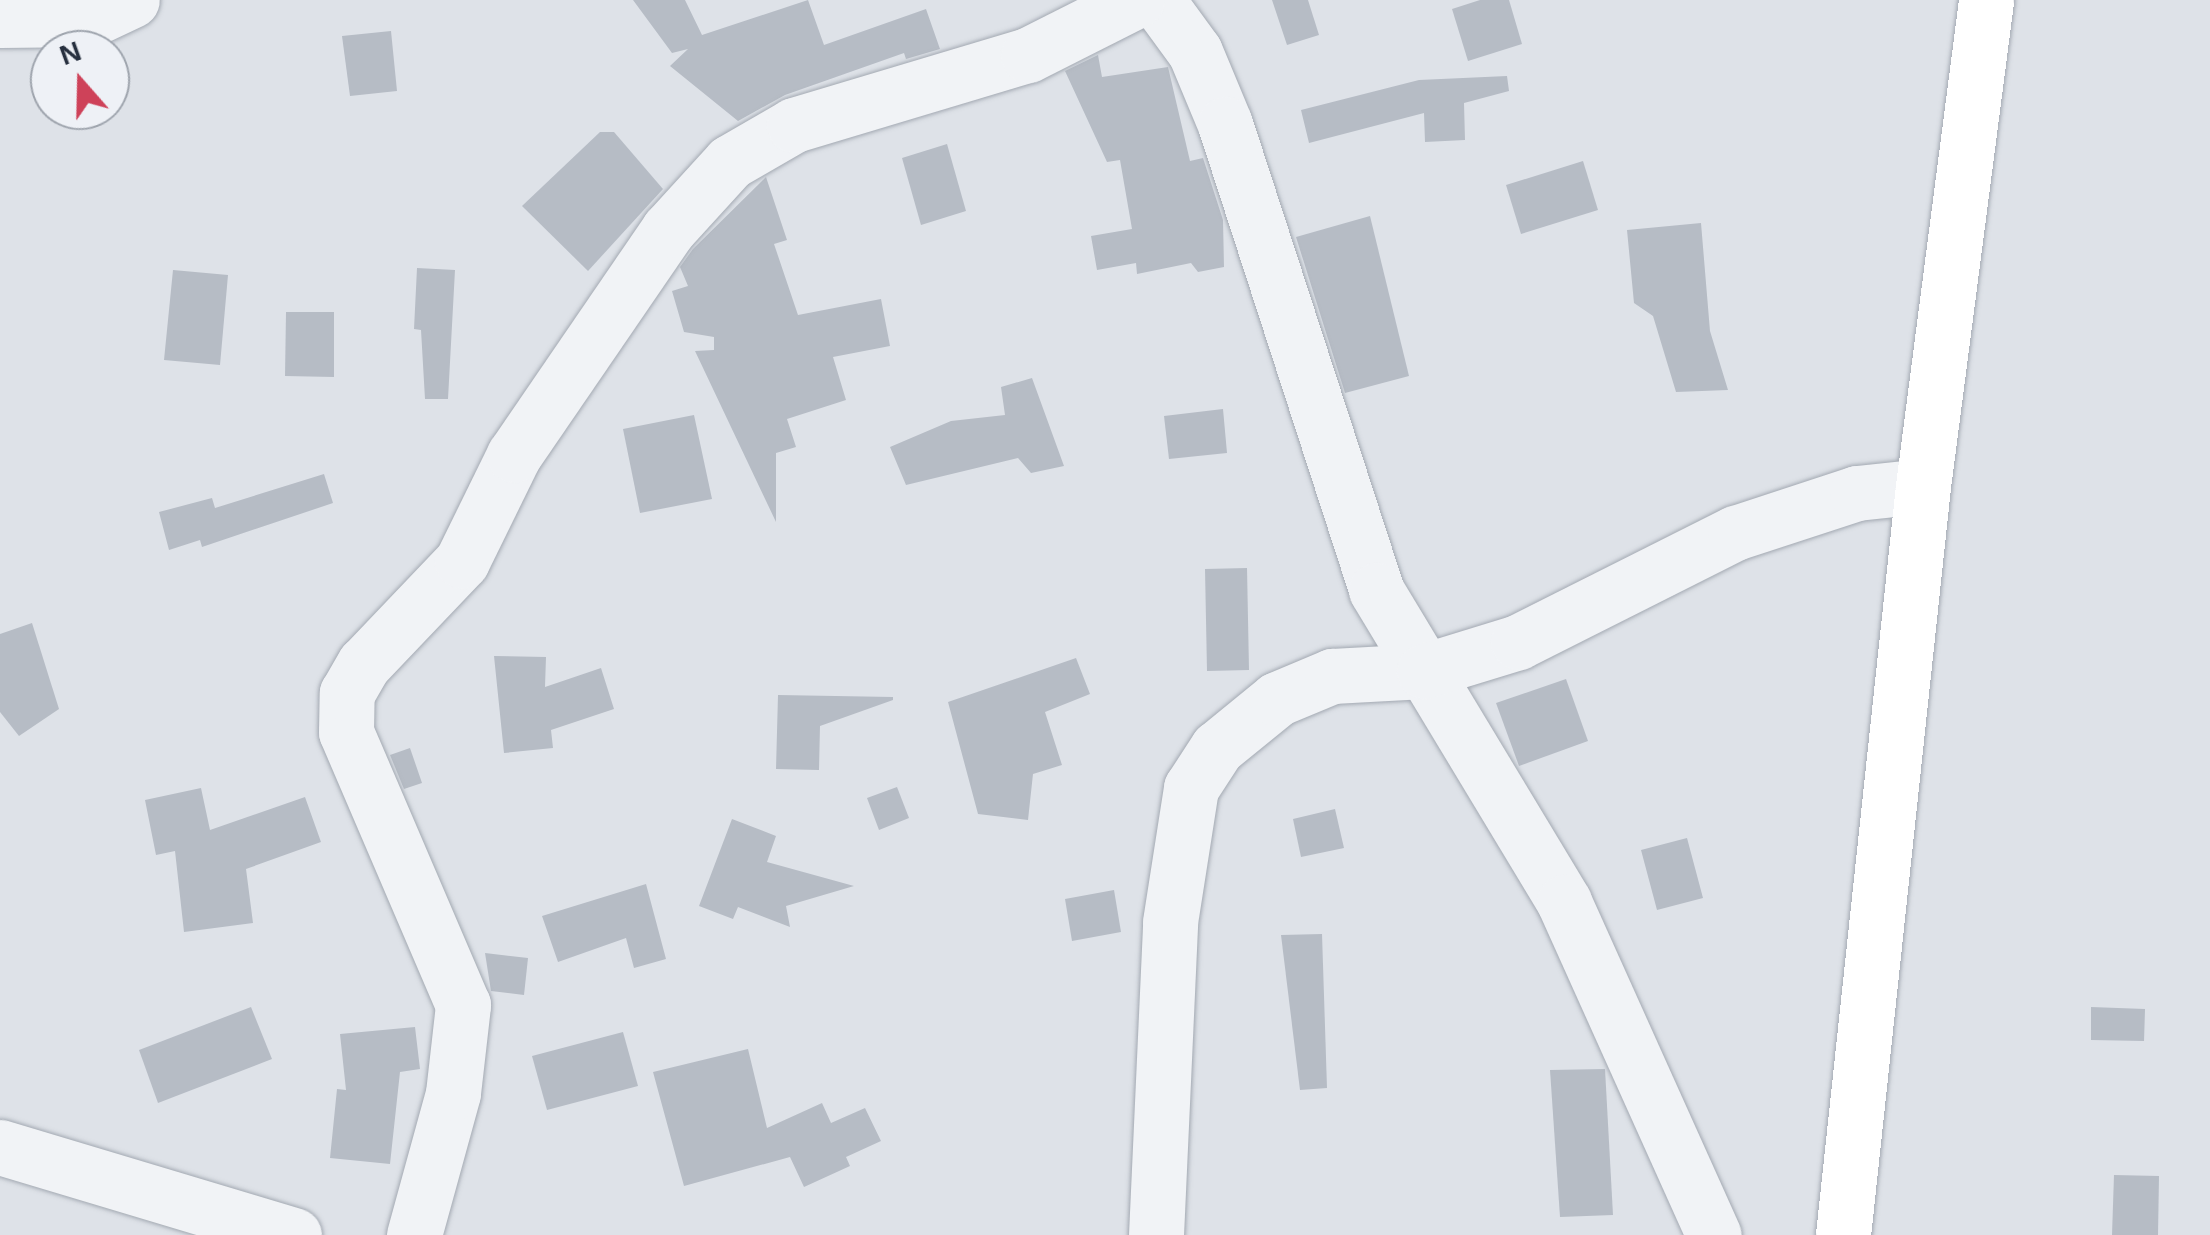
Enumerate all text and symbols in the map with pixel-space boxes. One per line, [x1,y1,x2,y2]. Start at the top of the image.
north arrow [30,30,130,130]
text: N [55,35,85,71]

